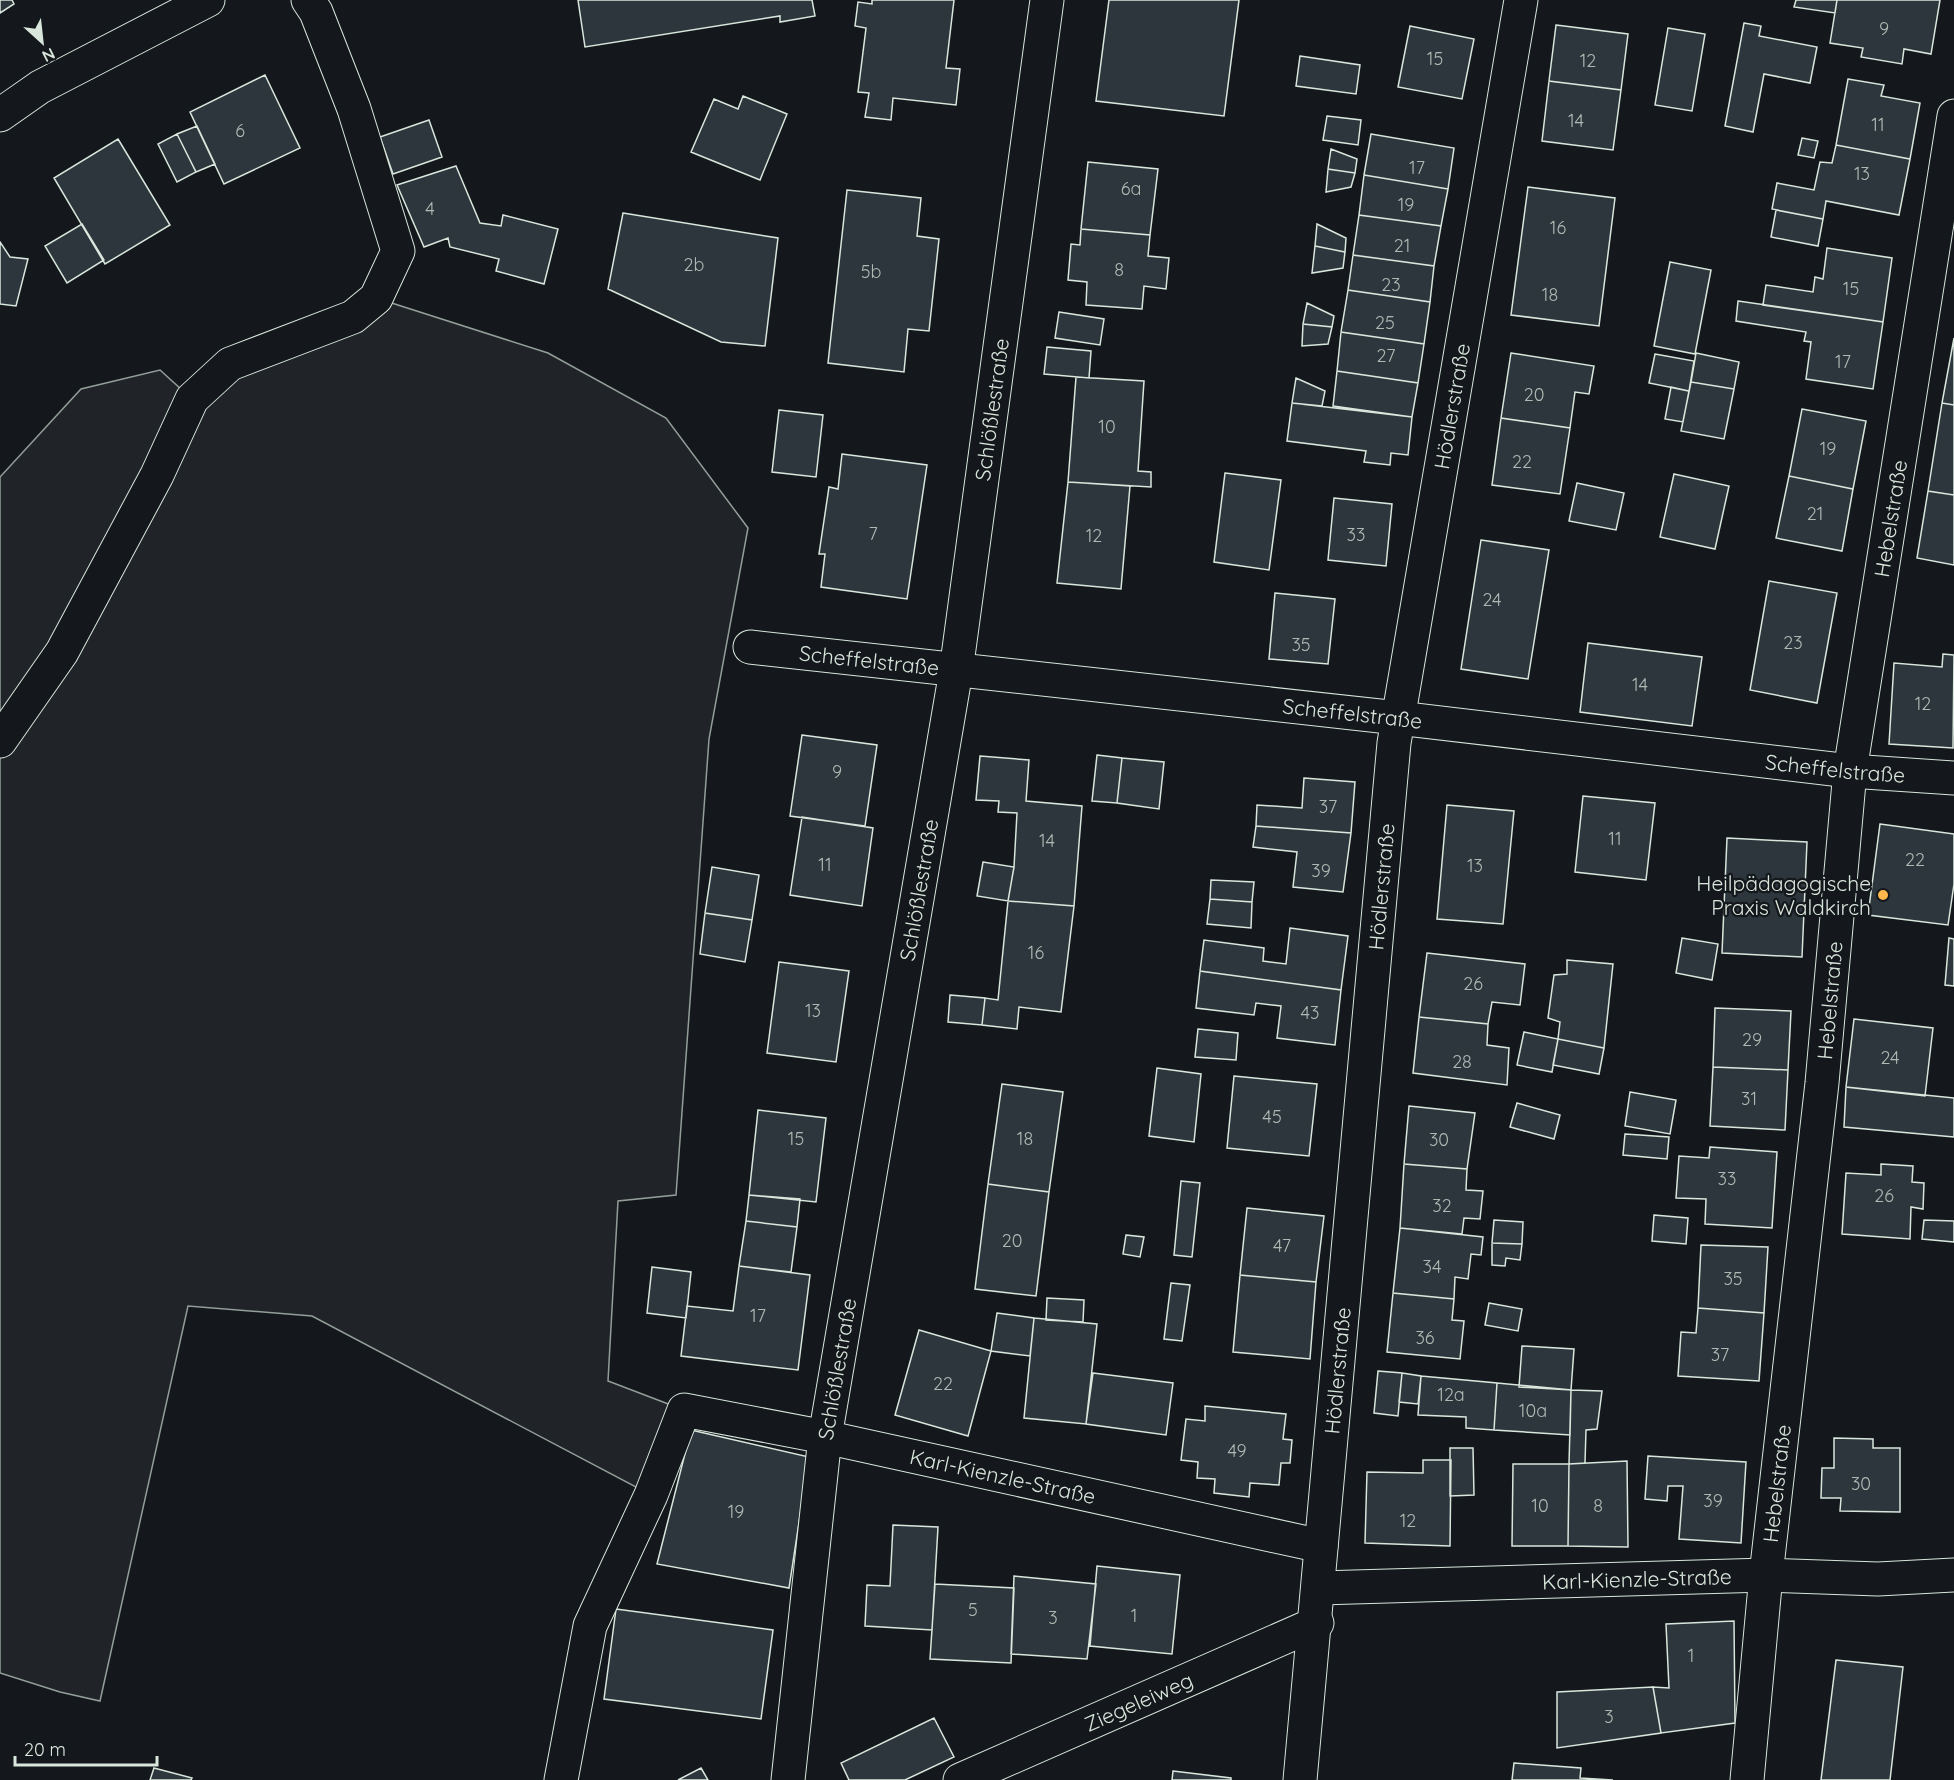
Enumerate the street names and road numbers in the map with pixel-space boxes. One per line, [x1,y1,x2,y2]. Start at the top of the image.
street label: Schlößlestraße [969,337,1014,482]
street label: Hödlerstraße [1428,341,1475,471]
street label: Hebelstraße [1868,458,1912,579]
street label: Scheffelstraße [798,639,941,681]
street label: Scheffelstraße [1281,692,1424,734]
street label: Scheffelstraße [1764,748,1906,788]
street label: Schlößlestraße [894,817,943,963]
street label: Hödlerstraße [1362,822,1400,951]
street label: Hebelstraße [1811,940,1848,1061]
street label: Schlößlestraße [812,1296,862,1442]
street label: Hödlerstraße [1318,1306,1356,1435]
street label: Hebelstraße [1757,1423,1796,1544]
street label: Karl-Kienzle-Straße [907,1443,1098,1509]
street label: Karl-Kienzle-Straße [1542,1563,1732,1595]
street label: Ziegeleiweg [1080,1666,1197,1737]

